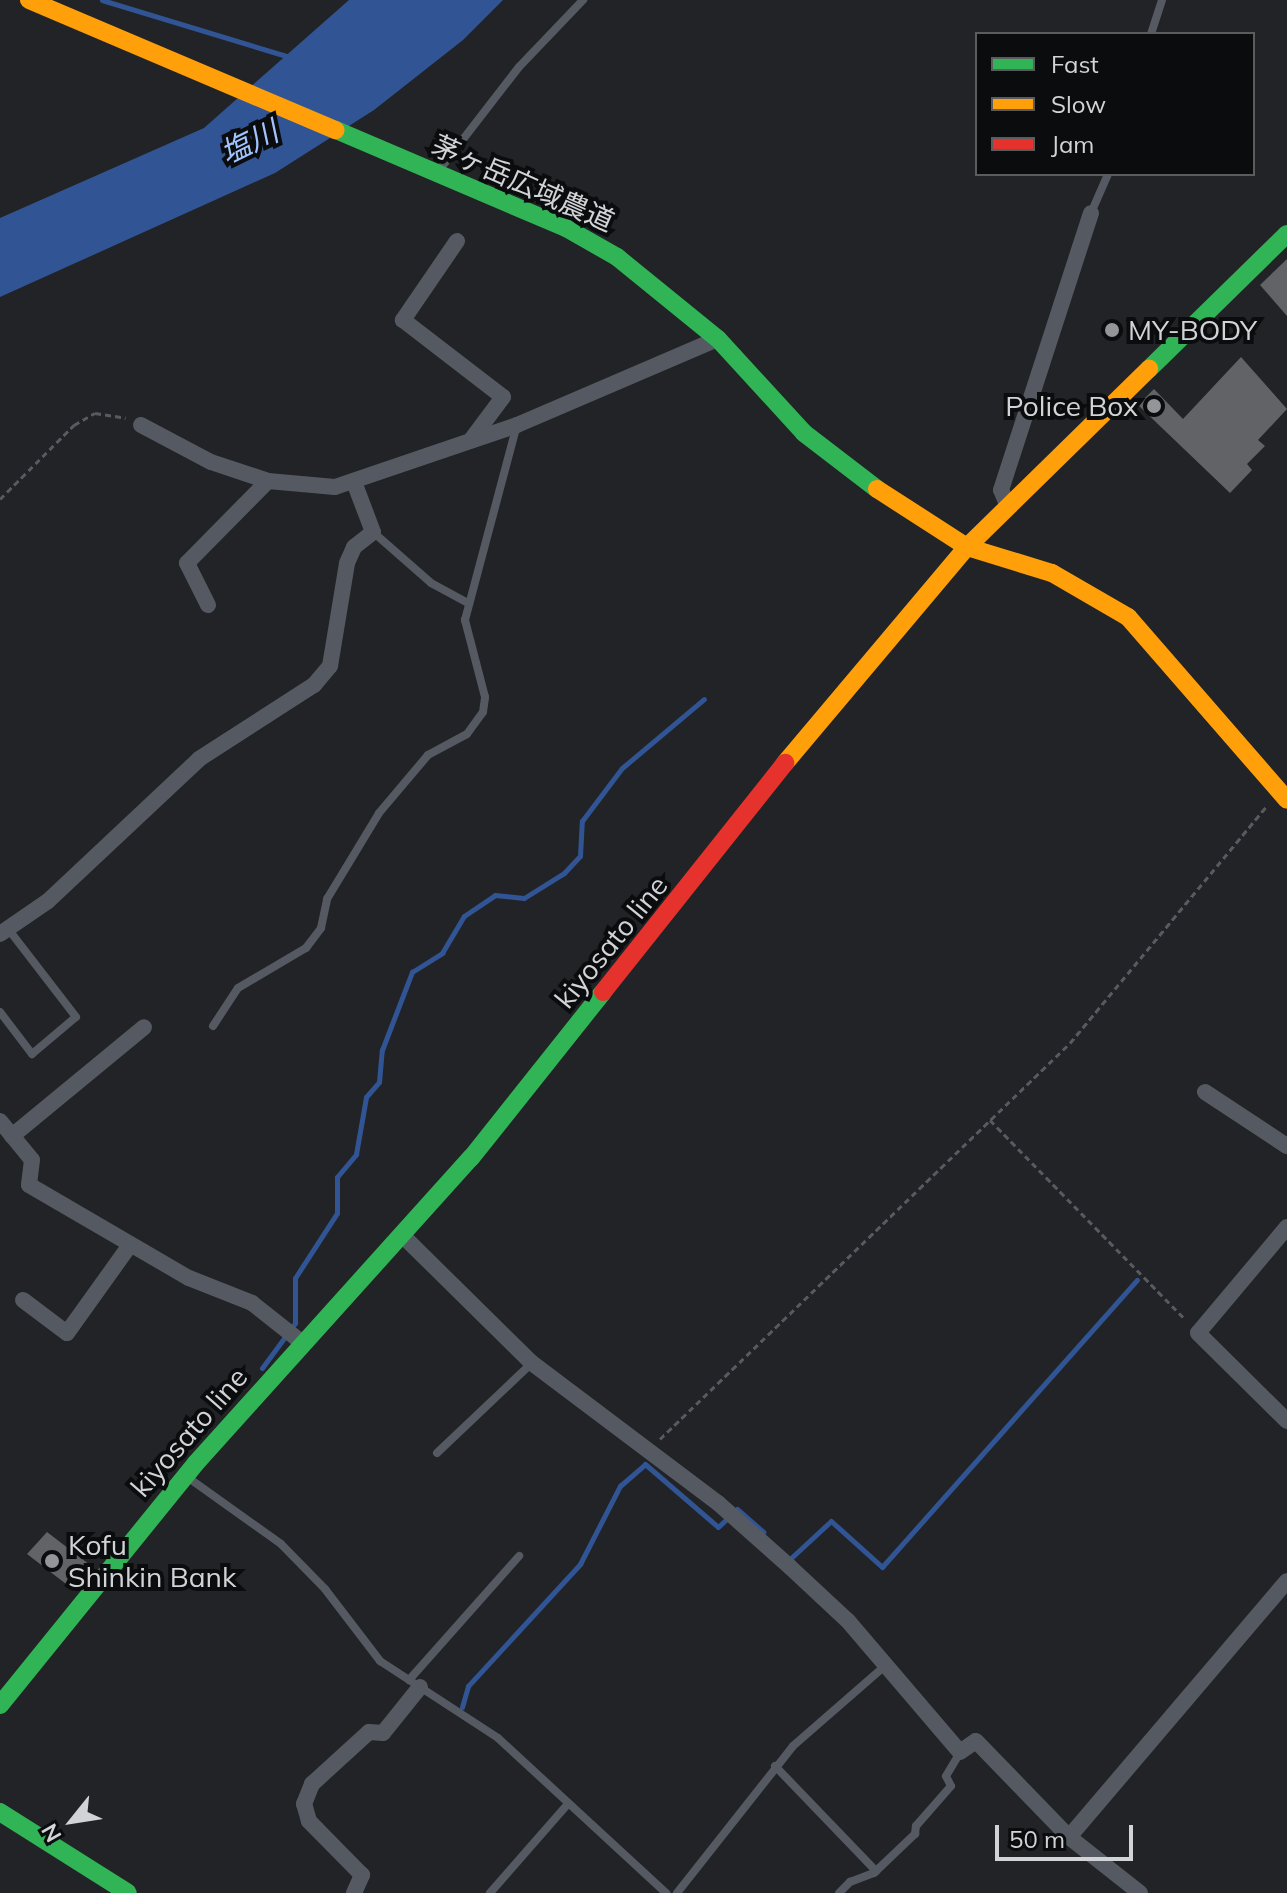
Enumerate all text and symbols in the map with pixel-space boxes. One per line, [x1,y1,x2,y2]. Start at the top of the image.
legend [975,32,1255,176]
text: Fast [1051,49,1099,79]
text: Slow [1051,89,1106,119]
water label: 塩川 [214,113,284,171]
street label: 茅ヶ岳広域農道 [427,128,619,238]
text: Jam [1051,129,1094,159]
place label: MY-BODY [1128,313,1257,347]
marker: MY-BODY [1103,321,1121,339]
place label: Police Box [1005,389,1138,423]
marker: Police Box [1145,397,1163,415]
street label: kiyosato line [547,869,675,1015]
street label: kiyosato line [124,1360,254,1504]
place label: Kofu Shinkin Bank [68,1528,236,1594]
marker: Kofu Shinkin Bank [43,1552,61,1570]
north arrow [32,1781,112,1861]
scale bar [999,1809,1137,1859]
text: N [35,1819,67,1847]
text: 50 m [1009,1824,1065,1854]

